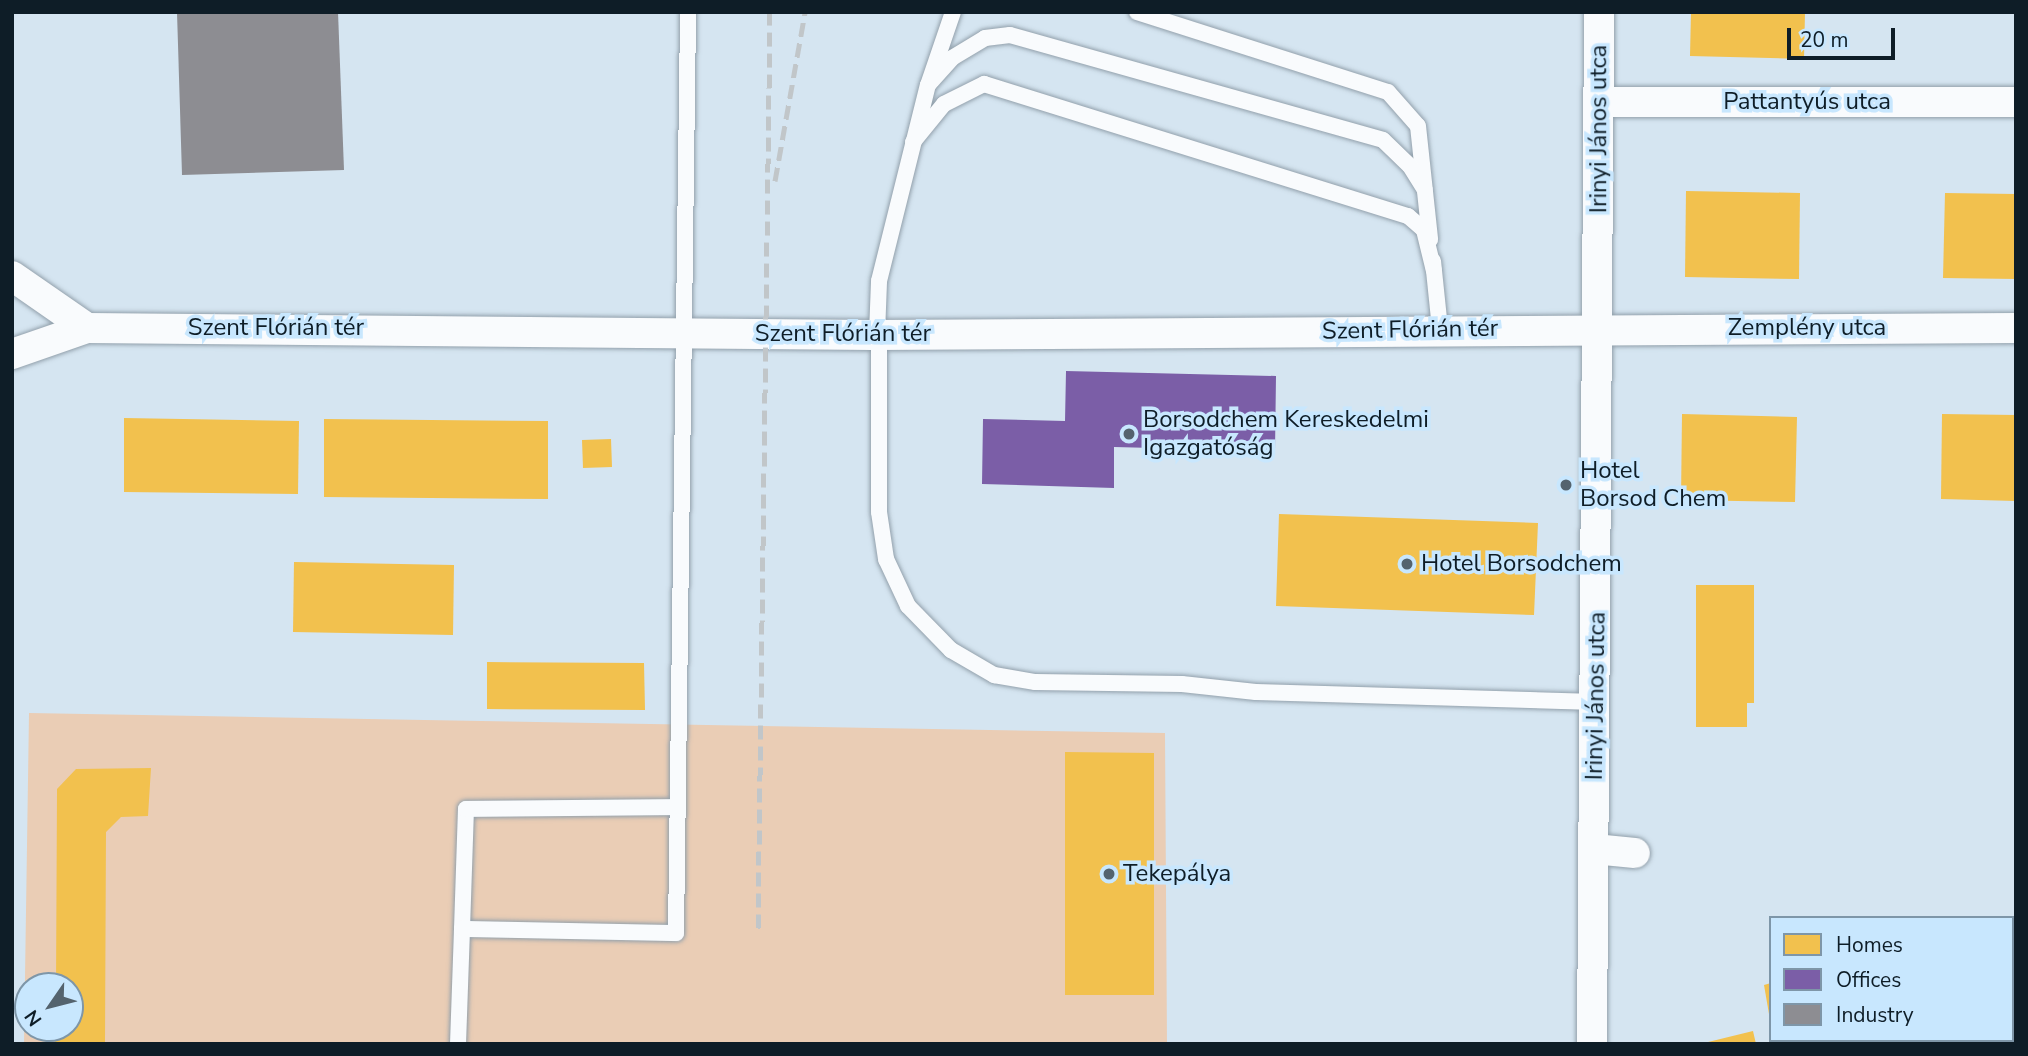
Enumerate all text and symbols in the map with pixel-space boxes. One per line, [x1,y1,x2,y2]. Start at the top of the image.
scale bar [1790,14,1898,58]
text: 20 m [1800,26,1849,54]
street label: Irinyi János utca [1585,45,1613,213]
street label: Pattantyús utca [1723,88,1891,116]
street label: Szent Flórián tér [188,314,364,342]
street label: Szent Flórián tér [1322,314,1498,346]
street label: Zemplény utca [1728,314,1886,342]
street label: Szent Flórián tér [755,320,931,348]
place label: Borsodchem Kereskedelmi Igazgatóság [1143,406,1429,462]
marker: Borsodchem Kereskedelmi Igazgatóság [1121,426,1137,442]
place label: Hotel Borsod Chem [1580,457,1726,513]
marker: Hotel Borsod Chem [1558,477,1574,493]
place label: Hotel Borsodchem [1421,550,1622,578]
marker: Hotel Borsodchem [1399,556,1415,572]
street label: Irinyi János utca [1580,611,1612,781]
place label: Tekepálya [1123,860,1231,888]
marker: Tekepálya [1101,866,1117,882]
legend [1769,916,2014,1042]
text: Homes [1836,931,1903,959]
text: Offices [1836,966,1901,994]
north arrow [14,972,84,1042]
text: Industry [1836,1001,1914,1029]
text: N [19,1005,48,1031]

